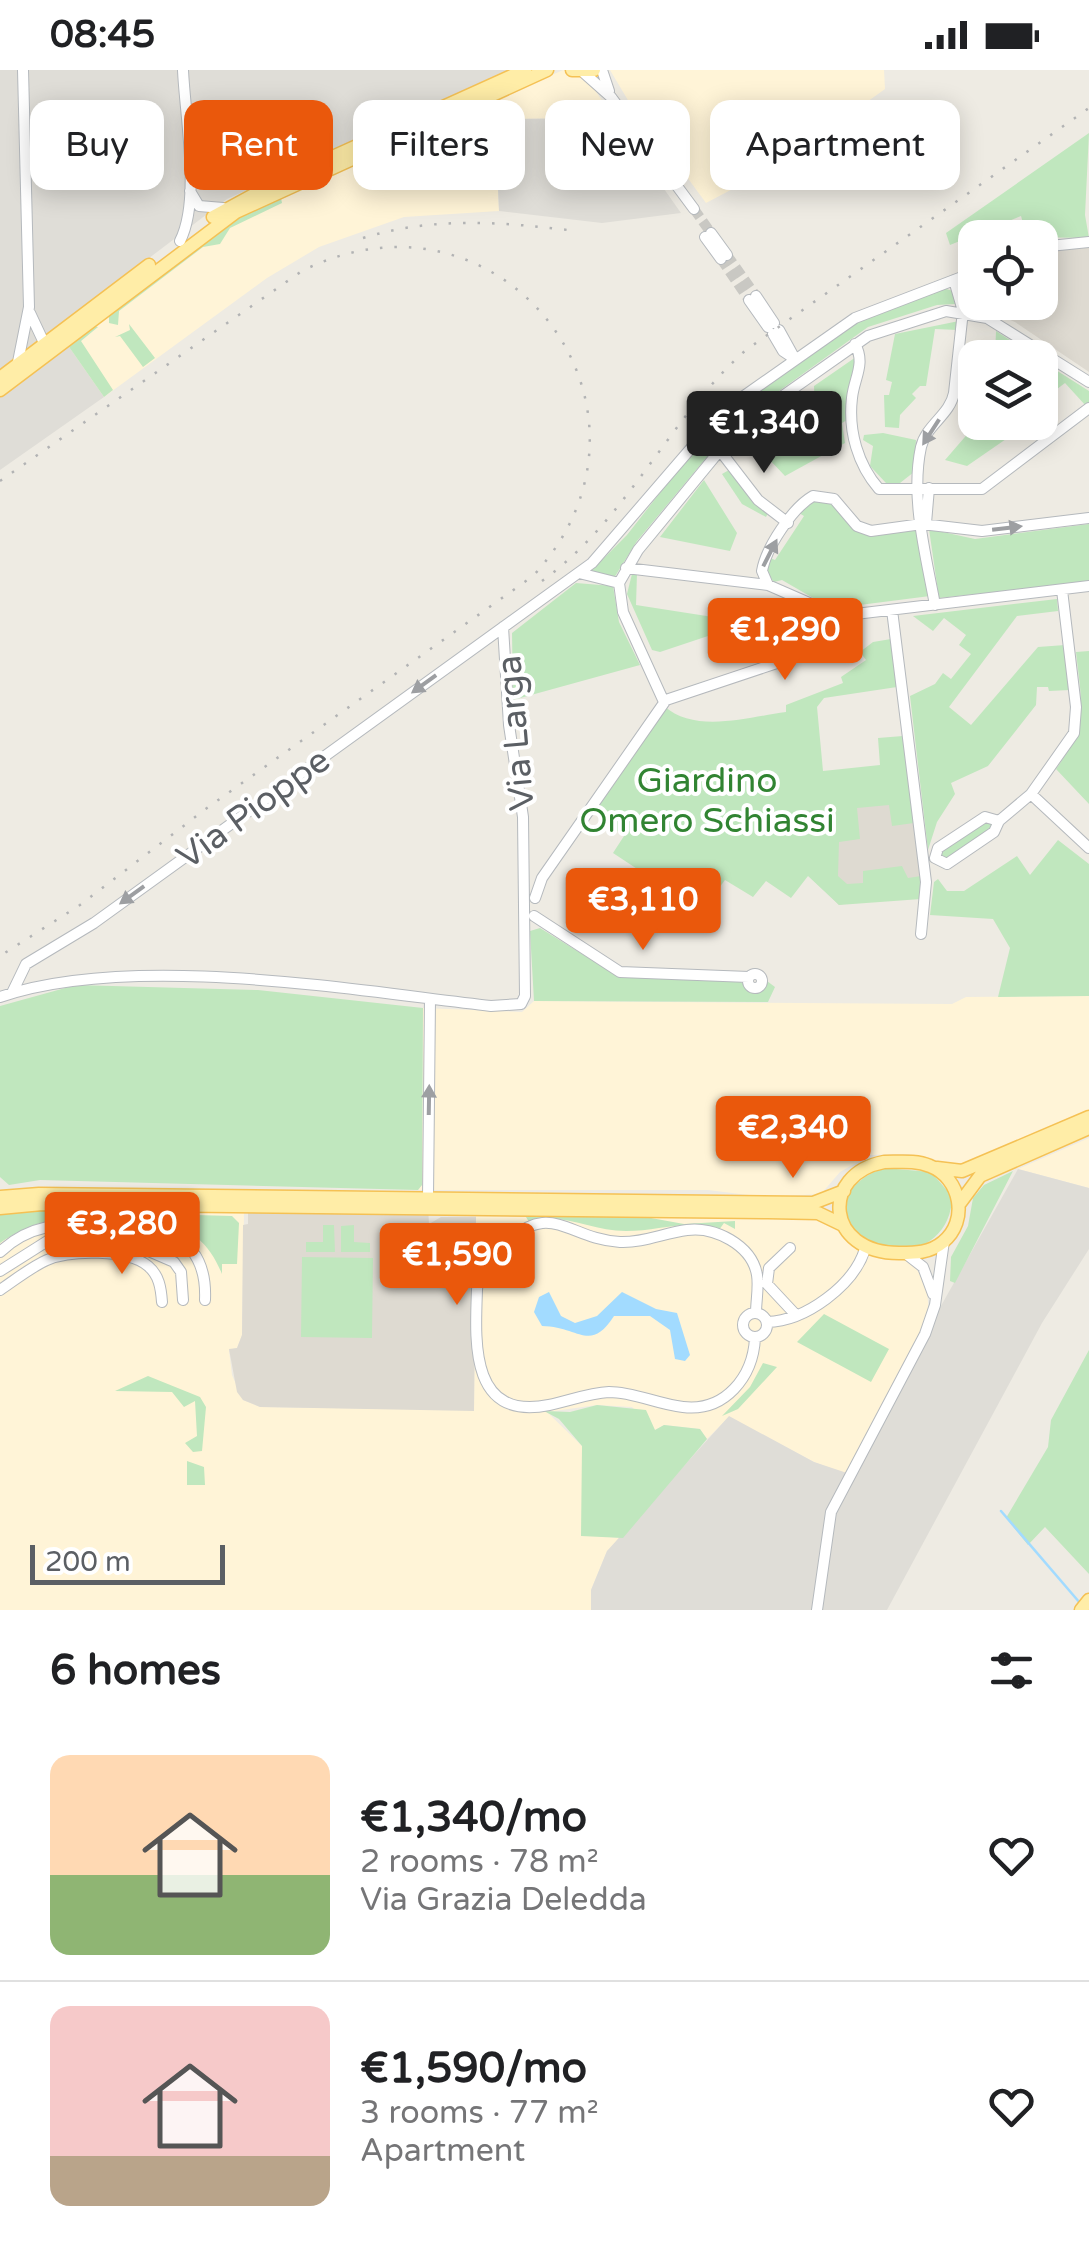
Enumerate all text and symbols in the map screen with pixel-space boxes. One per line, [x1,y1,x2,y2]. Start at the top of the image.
text: 08:45 [50,12,155,58]
chip: Buy [30,100,164,190]
chip: Rent [184,100,333,190]
chip: Filters [353,100,525,190]
chip: New [545,100,690,190]
chip: Apartment [710,100,960,190]
map controls [958,220,1058,440]
button: locate [958,220,1058,320]
button: layers [958,340,1058,440]
pin: €1,340 [683,391,845,476]
text: €1,340 [709,404,819,442]
one-way arrow [922,418,940,445]
one-way arrow [992,520,1024,536]
one-way arrow [761,539,778,568]
pin: €1,290 [704,598,866,683]
text: €1,290 [730,611,840,649]
street label: Via Larga [488,653,544,812]
one-way arrow [410,674,437,693]
street label: Via Pioppe [169,739,338,878]
park label: Giardino Omero Schiassi [579,760,835,842]
pin: €3,110 [562,868,724,953]
text: €3,110 [588,881,698,919]
one-way arrow [119,885,145,904]
one-way arrow [421,1084,437,1116]
pin: €2,340 [712,1096,874,1181]
text: €2,340 [738,1109,848,1147]
pin: €3,280 [41,1192,203,1277]
text: €3,280 [67,1205,177,1243]
pin: €1,590 [376,1223,538,1308]
text: €1,590 [402,1236,512,1274]
scale bar [30,1540,225,1584]
text: 200 m [45,1545,131,1579]
icon: filters [984,1643,1039,1698]
text: 6 homes [50,1645,221,1696]
text: €1,340/mo [360,1792,587,1843]
icon: home [130,1795,250,1915]
icon: heart [984,1828,1039,1883]
text: 2 rooms · 78 m² [360,1843,599,1881]
text: Via Grazia Deledda [360,1881,647,1919]
text: €1,590/mo [360,2043,587,2094]
icon: home [130,2046,250,2166]
icon: heart [984,2079,1039,2134]
text: 3 rooms · 77 m² [360,2094,599,2132]
text: Apartment [360,2132,525,2170]

